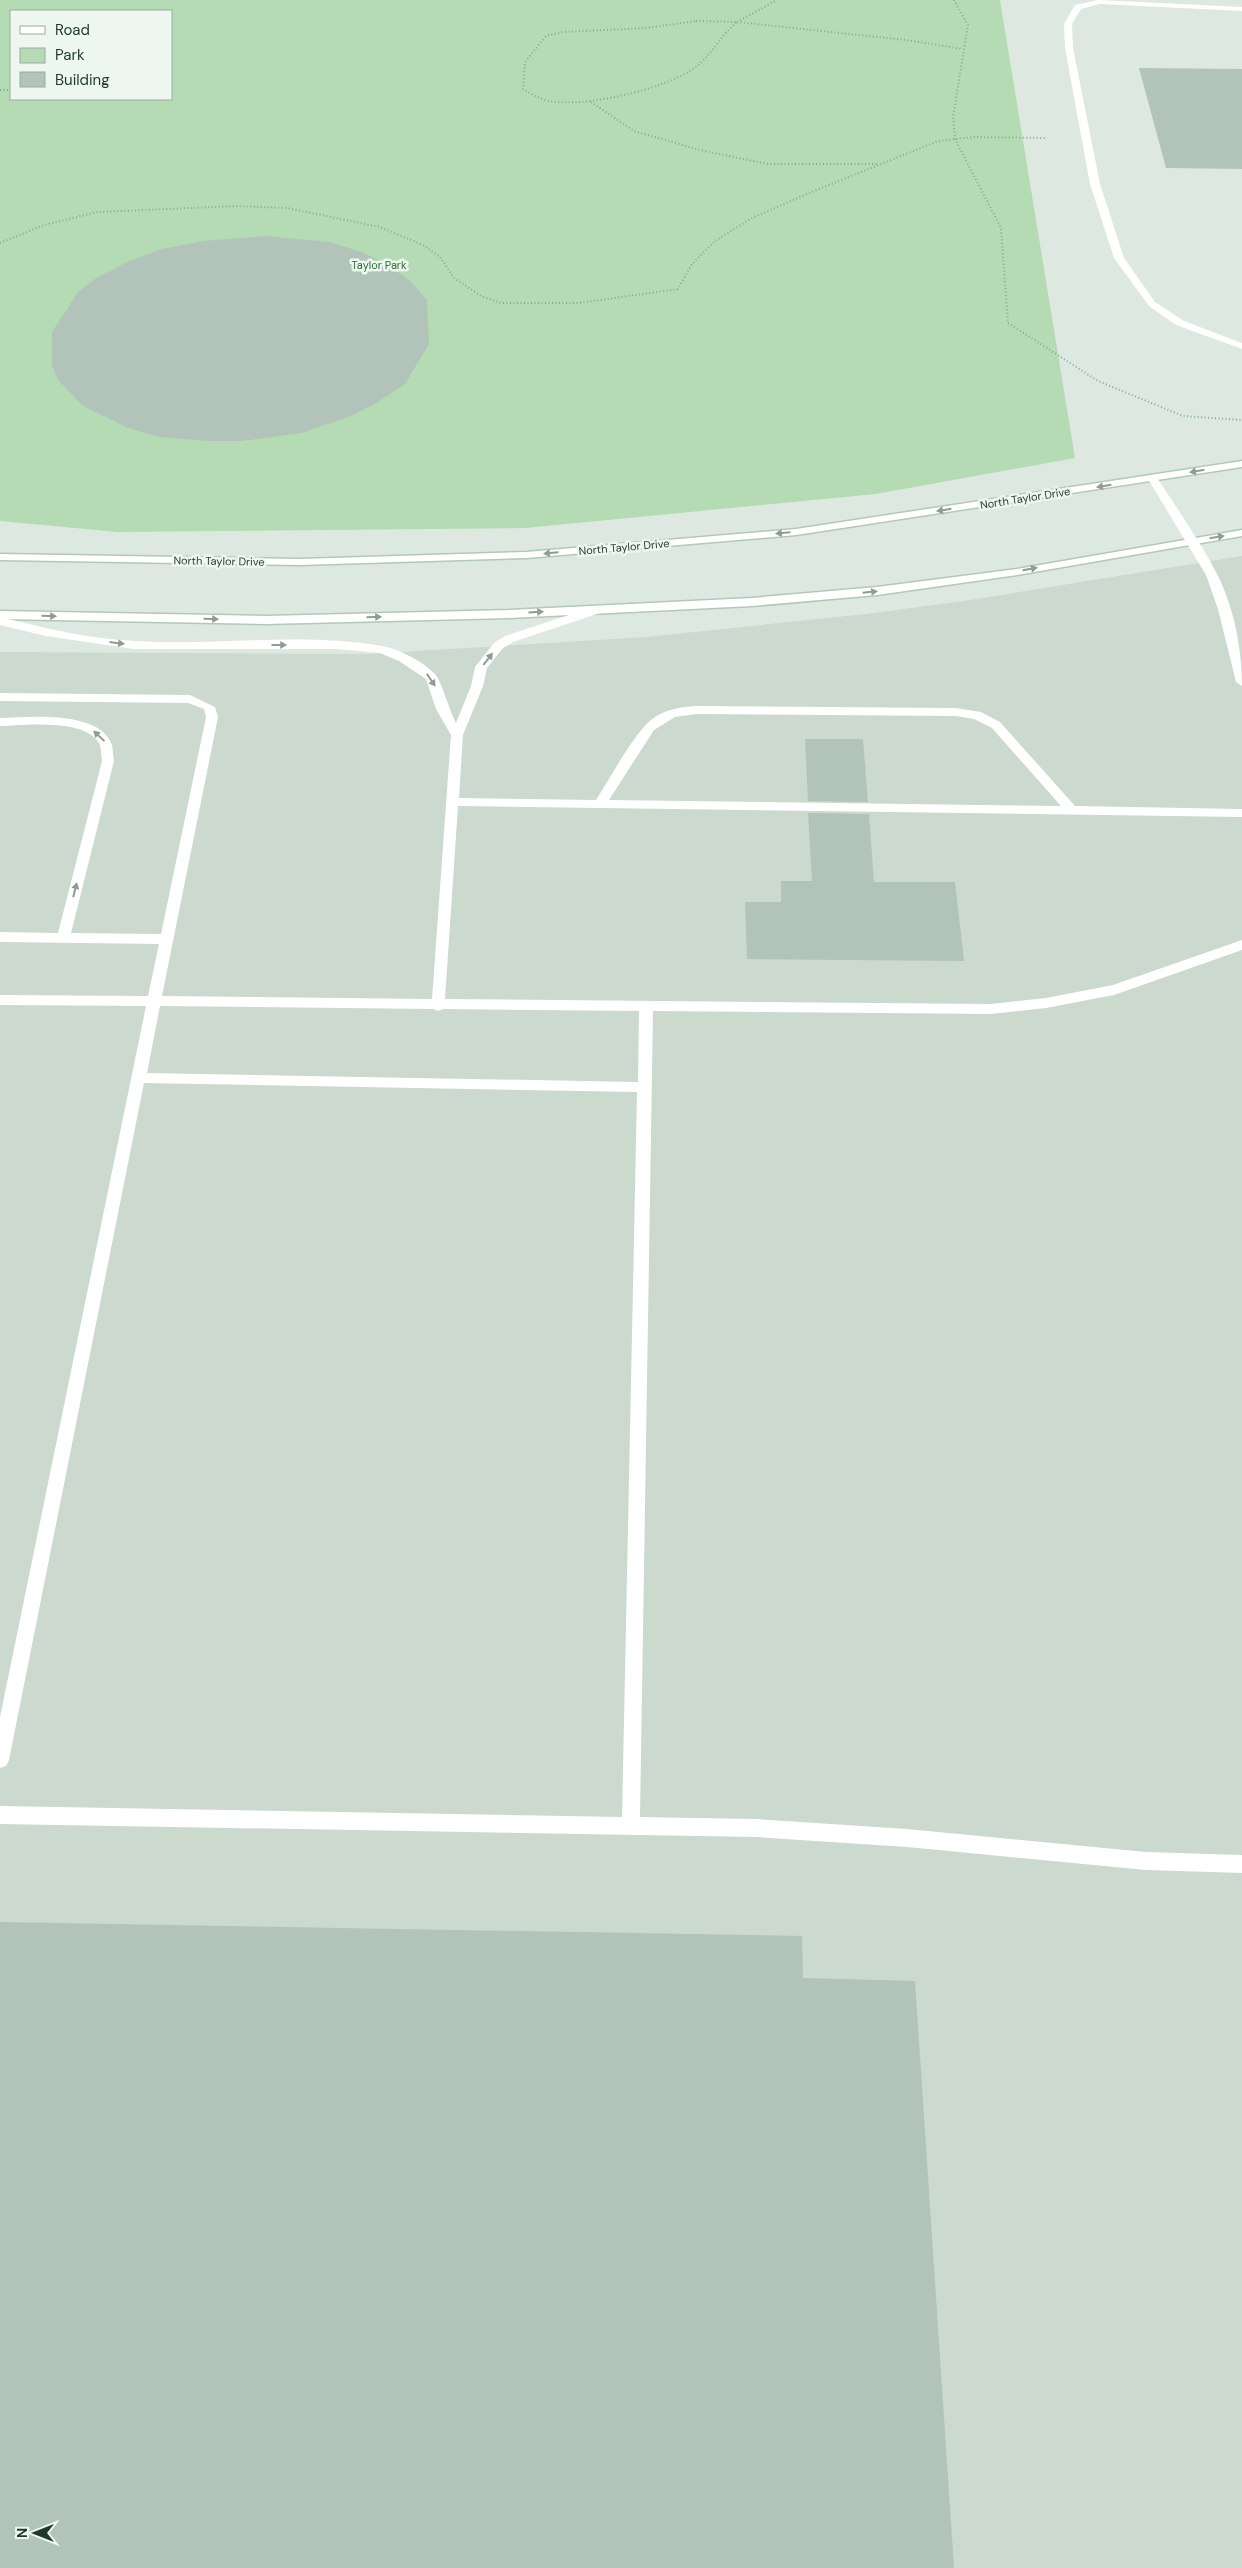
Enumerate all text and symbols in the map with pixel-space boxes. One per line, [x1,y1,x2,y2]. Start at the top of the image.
legend [10,10,172,100]
text: Road [55,20,90,40]
text: Park [55,45,85,65]
text: Building [55,70,110,90]
park label: Taylor Park [352,258,407,272]
one-way arrow [1189,468,1205,476]
one-way arrow [1096,482,1112,490]
street label: North Taylor Drive [979,484,1071,512]
one-way arrow [935,506,951,514]
one-way arrow [775,529,791,537]
one-way arrow [1210,532,1226,540]
street label: North Taylor Drive [578,536,670,558]
one-way arrow [543,549,559,557]
street label: North Taylor Drive [173,553,265,569]
one-way arrow [1023,565,1039,573]
one-way arrow [862,588,878,596]
one-way arrow [528,608,544,616]
one-way arrow [41,612,57,620]
one-way arrow [366,613,382,621]
one-way arrow [203,615,219,623]
one-way arrow [109,639,125,647]
one-way arrow [271,641,287,649]
one-way arrow [483,652,493,665]
one-way arrow [426,673,436,687]
one-way arrow [93,730,105,742]
one-way arrow [71,883,79,898]
north arrow [10,2508,60,2558]
text: N [13,2528,31,2538]

